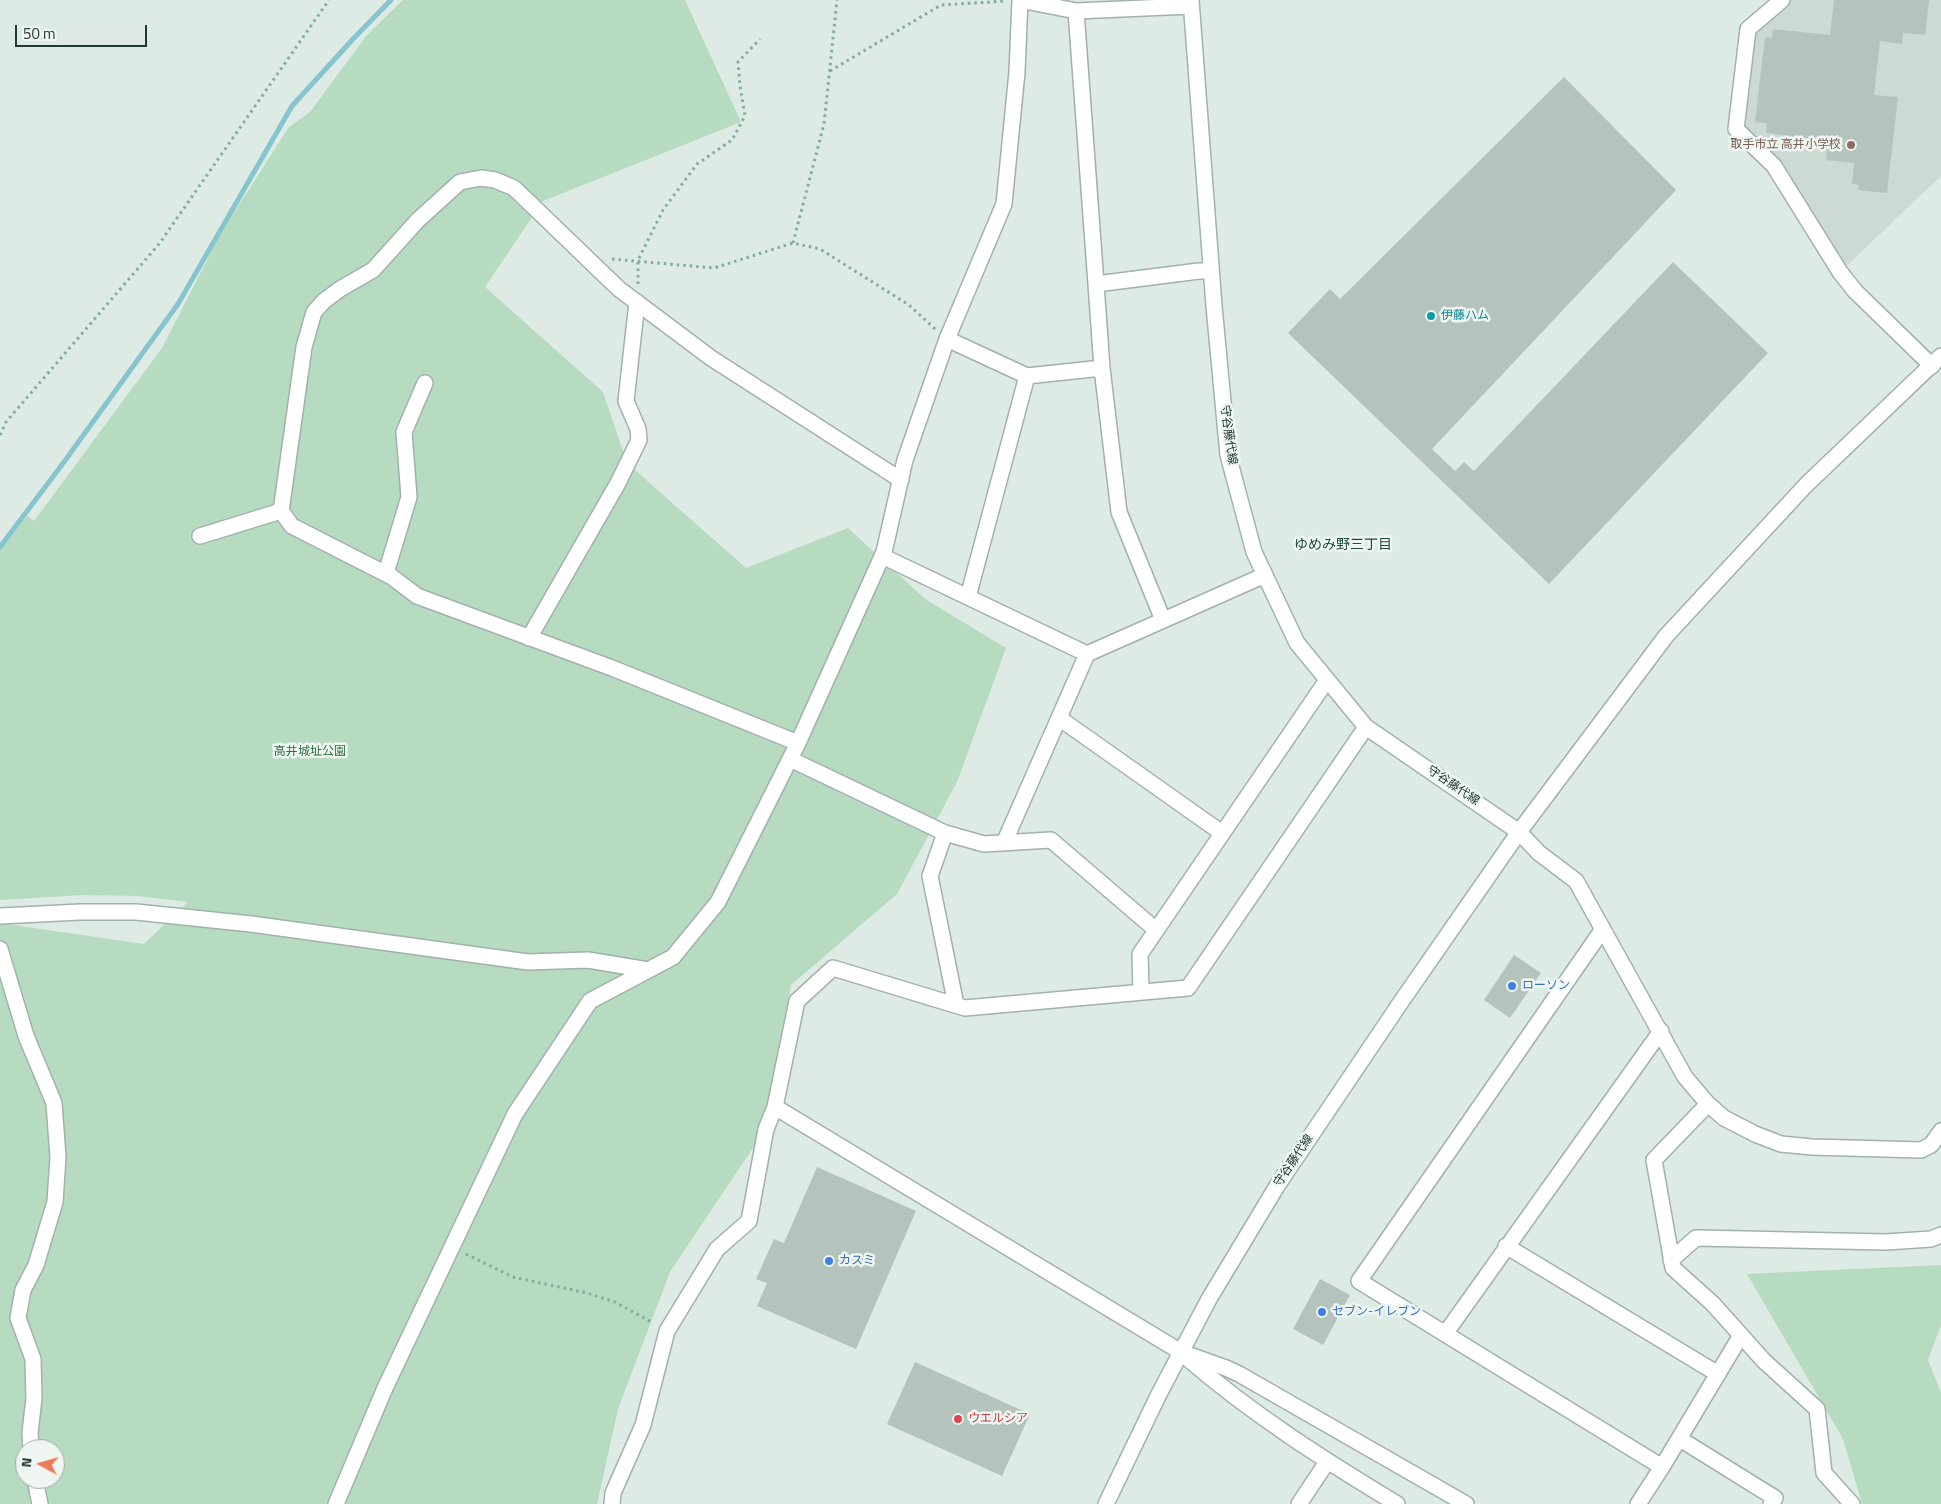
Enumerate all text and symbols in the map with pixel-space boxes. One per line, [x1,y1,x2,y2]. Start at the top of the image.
scale bar [18,15,150,47]
text: 50 m [23,22,56,45]
place label: 取手市立 高井小学校 [1730,138,1841,152]
marker: 取手市立 高井小学校 [1845,139,1857,151]
place label: 伊藤ハム [1441,309,1489,323]
marker: 伊藤ハム [1425,310,1437,322]
street label: 守谷藤代線 [1217,404,1239,466]
district label: ゆめみ野三丁目 [1294,538,1392,554]
park label: 高井城址公園 [274,745,346,759]
street label: 守谷藤代線 [1424,763,1482,809]
place label: ローソン [1522,979,1570,993]
marker: ローソン [1506,980,1518,992]
street label: 守谷藤代線 [1271,1132,1317,1190]
place label: カスミ [839,1254,875,1268]
marker: カスミ [823,1255,835,1267]
place label: セブン-イレブン [1332,1305,1421,1319]
marker: セブン-イレブン [1316,1306,1328,1318]
place label: ウエルシア [968,1412,1028,1426]
marker: ウエルシア [952,1413,964,1425]
north arrow [15,1439,65,1489]
text: N [15,1457,37,1468]

